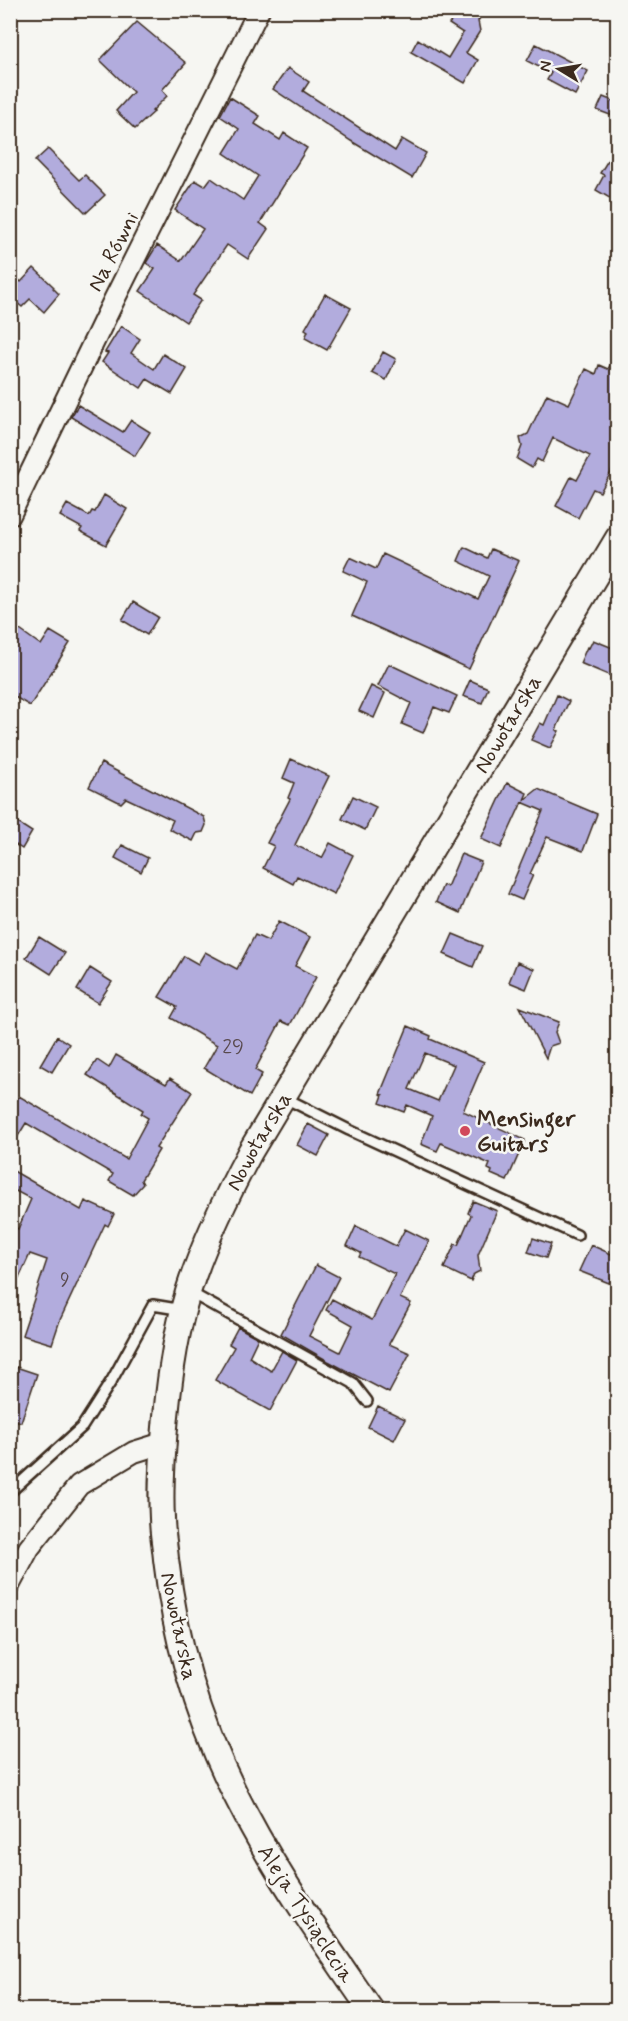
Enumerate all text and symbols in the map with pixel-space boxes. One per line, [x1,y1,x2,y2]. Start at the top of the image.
north arrow [529,39,589,99]
text: N [534,59,557,74]
street label: Na Równi [82,207,146,297]
street label: Nowotarska [468,670,549,779]
house number: 29 [222,1034,244,1061]
street label: Nowotarska [220,1087,299,1196]
place label: Mensinger Guitars [477,1106,576,1159]
marker: Mensinger Guitars [458,1124,472,1138]
house number: 9 [60,1267,70,1294]
street label: Nowotarska [153,1570,203,1683]
street label: Aleja Tysiąclecia [249,1840,361,1990]

